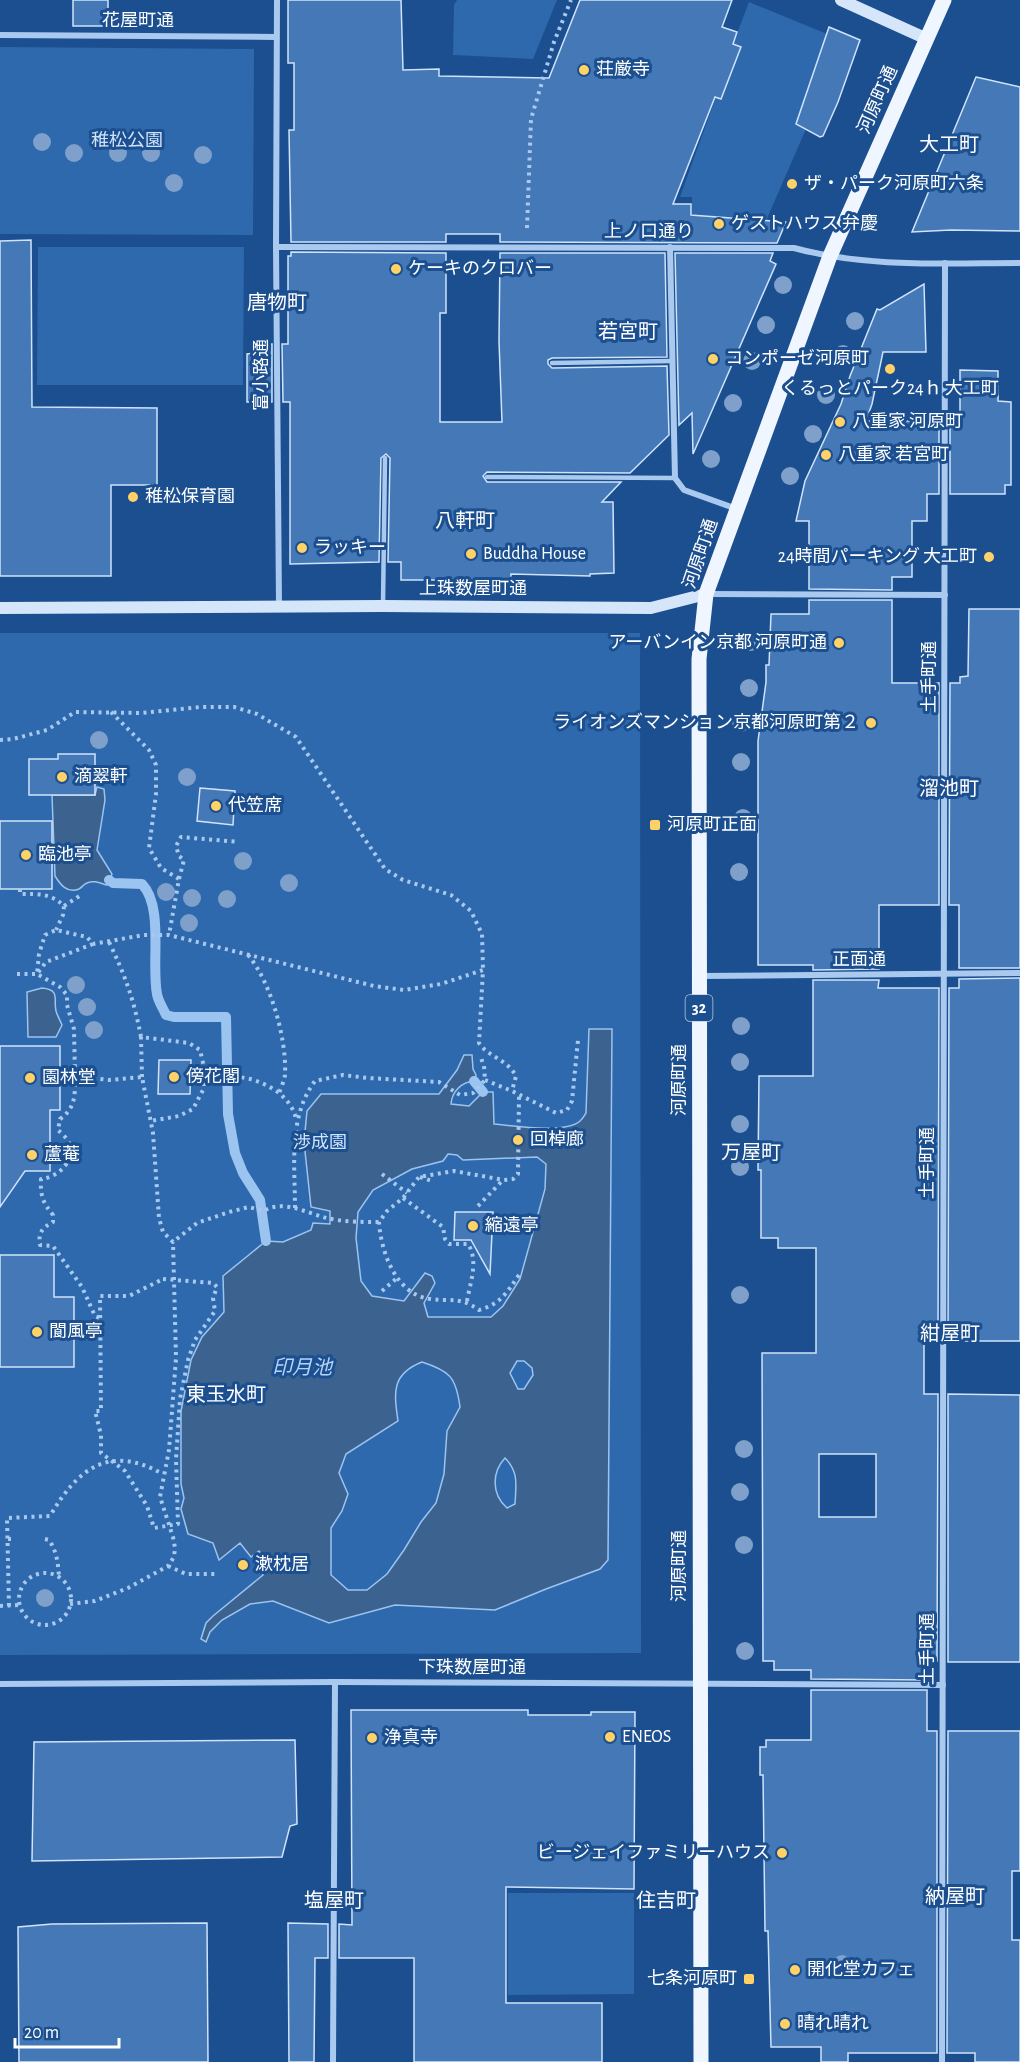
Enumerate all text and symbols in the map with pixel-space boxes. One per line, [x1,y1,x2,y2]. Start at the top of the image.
street label: 花屋町通 [102,11,174,30]
place label: 荘厳寺 [596,60,650,79]
marker: 荘厳寺 [577,63,591,77]
street label: 河原町通 [854,63,901,137]
park label: 稚松公園 [91,130,163,150]
district label: 大工町 [919,134,979,155]
place label: ザ・パーク河原町六条 [804,174,984,193]
marker: ザ・パーク河原町六条 [785,177,799,191]
place label: ゲストハウス 弁慶 [731,213,878,233]
marker: ゲストハウス 弁慶 [712,217,726,231]
street label: 上ノ口通り [604,222,694,241]
place label: ケーキのクロバー [408,259,552,278]
marker: ケーキのクロバー [389,262,403,276]
district label: 唐物町 [247,292,307,313]
district label: 若宮町 [598,321,658,342]
street label: 富小路通 [252,339,271,411]
place label: コンポーゼ河原町 [725,348,869,368]
marker: コンポーゼ河原町 [706,352,720,366]
marker: くるっとパーク24ｈ 大工町 [883,362,897,376]
place label: くるっとパーク24ｈ 大工町 [781,379,999,398]
place label: 八重家 河原町 [852,412,963,431]
marker: 八重家 河原町 [833,415,847,429]
place label: 八重家 若宮町 [838,445,949,464]
marker: 八重家 若宮町 [819,448,833,462]
place label: 稚松保育園 [145,486,235,506]
marker: 稚松保育園 [126,490,140,504]
district label: 八軒町 [435,510,495,531]
street label: 河原町通 [680,517,721,591]
place label: ラッキー [314,538,386,557]
marker: ラッキー [295,541,309,555]
place label: Buddha House [483,545,586,563]
place label: 24時間パーキング 大工町 [778,546,977,566]
marker: Buddha House [464,547,478,561]
marker: 24時間パーキング 大工町 [982,550,996,564]
street label: 上珠数屋町通 [419,578,527,598]
place label: アーバンイン京都 河原町通 [608,633,827,652]
marker: アーバンイン京都 河原町通 [832,636,846,650]
street label: 土手町通 [920,641,939,713]
place label: ライオンズマンション京都河原町第２ [553,712,859,732]
marker: ライオンズマンション京都河原町第２ [864,716,878,730]
place label: 滴翠軒 [74,767,128,786]
marker: 滴翠軒 [55,770,69,784]
district label: 溜池町 [919,778,979,799]
place label: 代笠席 [228,795,282,815]
marker: 代笠席 [209,799,223,813]
place label: 河原町正面 [667,815,757,834]
marker: 河原町正面 [648,818,662,832]
place label: 臨池亭 [38,844,92,864]
marker: 臨池亭 [19,848,33,862]
street label: 正面通 [832,950,886,969]
road number: 32 [686,995,712,1021]
street label: 河原町通 [670,1044,689,1116]
place label: 傍花閣 [186,1066,240,1086]
place label: 園林堂 [42,1068,96,1087]
marker: 傍花閣 [167,1070,181,1084]
marker: 園林堂 [23,1071,37,1085]
street label: 土手町通 [918,1127,937,1199]
place label: 回棹廊 [530,1130,584,1149]
park label: 渉成園 [293,1133,347,1152]
marker: 回棹廊 [511,1133,525,1147]
district label: 万屋町 [721,1143,781,1163]
place label: 蘆菴 [44,1145,80,1164]
marker: 蘆菴 [25,1148,39,1162]
place label: 縮遠亭 [485,1215,539,1235]
marker: 縮遠亭 [466,1219,480,1233]
place label: 閬風亭 [49,1322,103,1341]
district label: 紺屋町 [920,1323,980,1344]
marker: 閬風亭 [30,1325,44,1339]
water label: 印月池 [272,1357,334,1378]
district label: 東玉水町 [186,1384,266,1405]
street label: 河原町通 [670,1530,689,1602]
place label: 漱枕居 [255,1554,309,1574]
marker: 漱枕居 [236,1558,250,1572]
street label: 土手町通 [918,1613,937,1685]
street label: 下珠数屋町通 [418,1657,526,1677]
place label: 浄真寺 [384,1728,438,1747]
place label: ENEOS [622,1728,671,1746]
marker: ENEOS [603,1730,617,1744]
marker: 浄真寺 [365,1731,379,1745]
place label: ビージェイファミリーハウス [537,1843,770,1862]
marker: ビージェイファミリーハウス [775,1846,789,1860]
district label: 納屋町 [925,1886,985,1907]
district label: 塩屋町 [304,1890,364,1911]
district label: 住吉町 [636,1890,696,1911]
place label: 開化堂カフェ [807,1960,915,1979]
marker: 開化堂カフェ [788,1963,802,1977]
place label: 七条河原町 [647,1969,737,1988]
marker: 七条河原町 [742,1972,756,1986]
scale bar [15,2011,118,2049]
place label: 晴れ晴れ [797,2014,869,2033]
marker: 晴れ晴れ [778,2017,792,2031]
text: 20 m [24,2024,59,2042]

